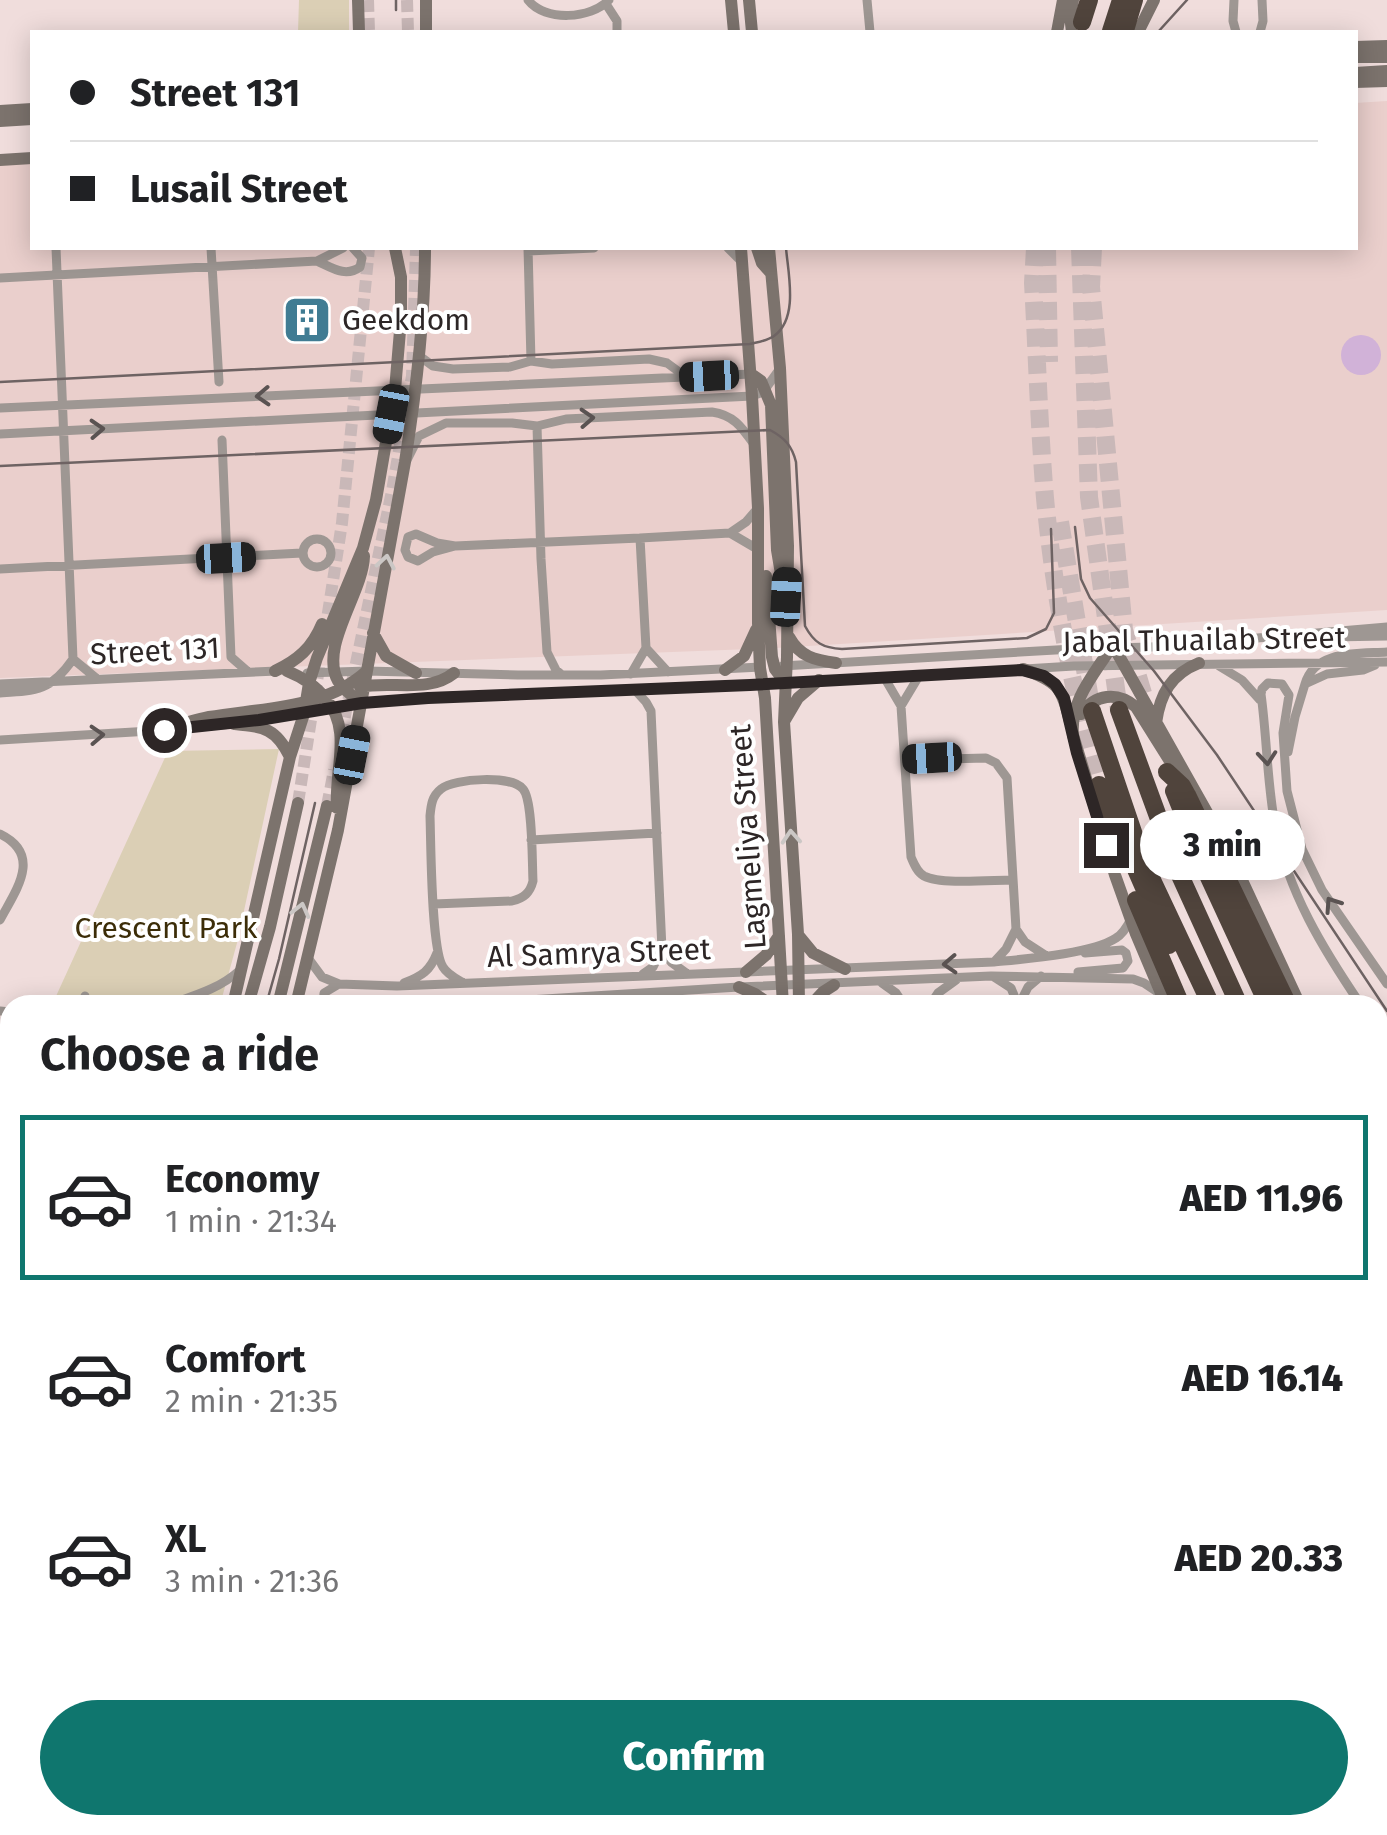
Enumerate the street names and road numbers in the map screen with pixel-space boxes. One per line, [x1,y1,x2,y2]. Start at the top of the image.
street label: Jabal Thuailab Street [1062,620,1346,660]
street label: Street 131 [89,630,221,672]
street label: Lagmeliya Street [722,723,774,951]
street label: Al Samrya Street [487,931,712,975]

